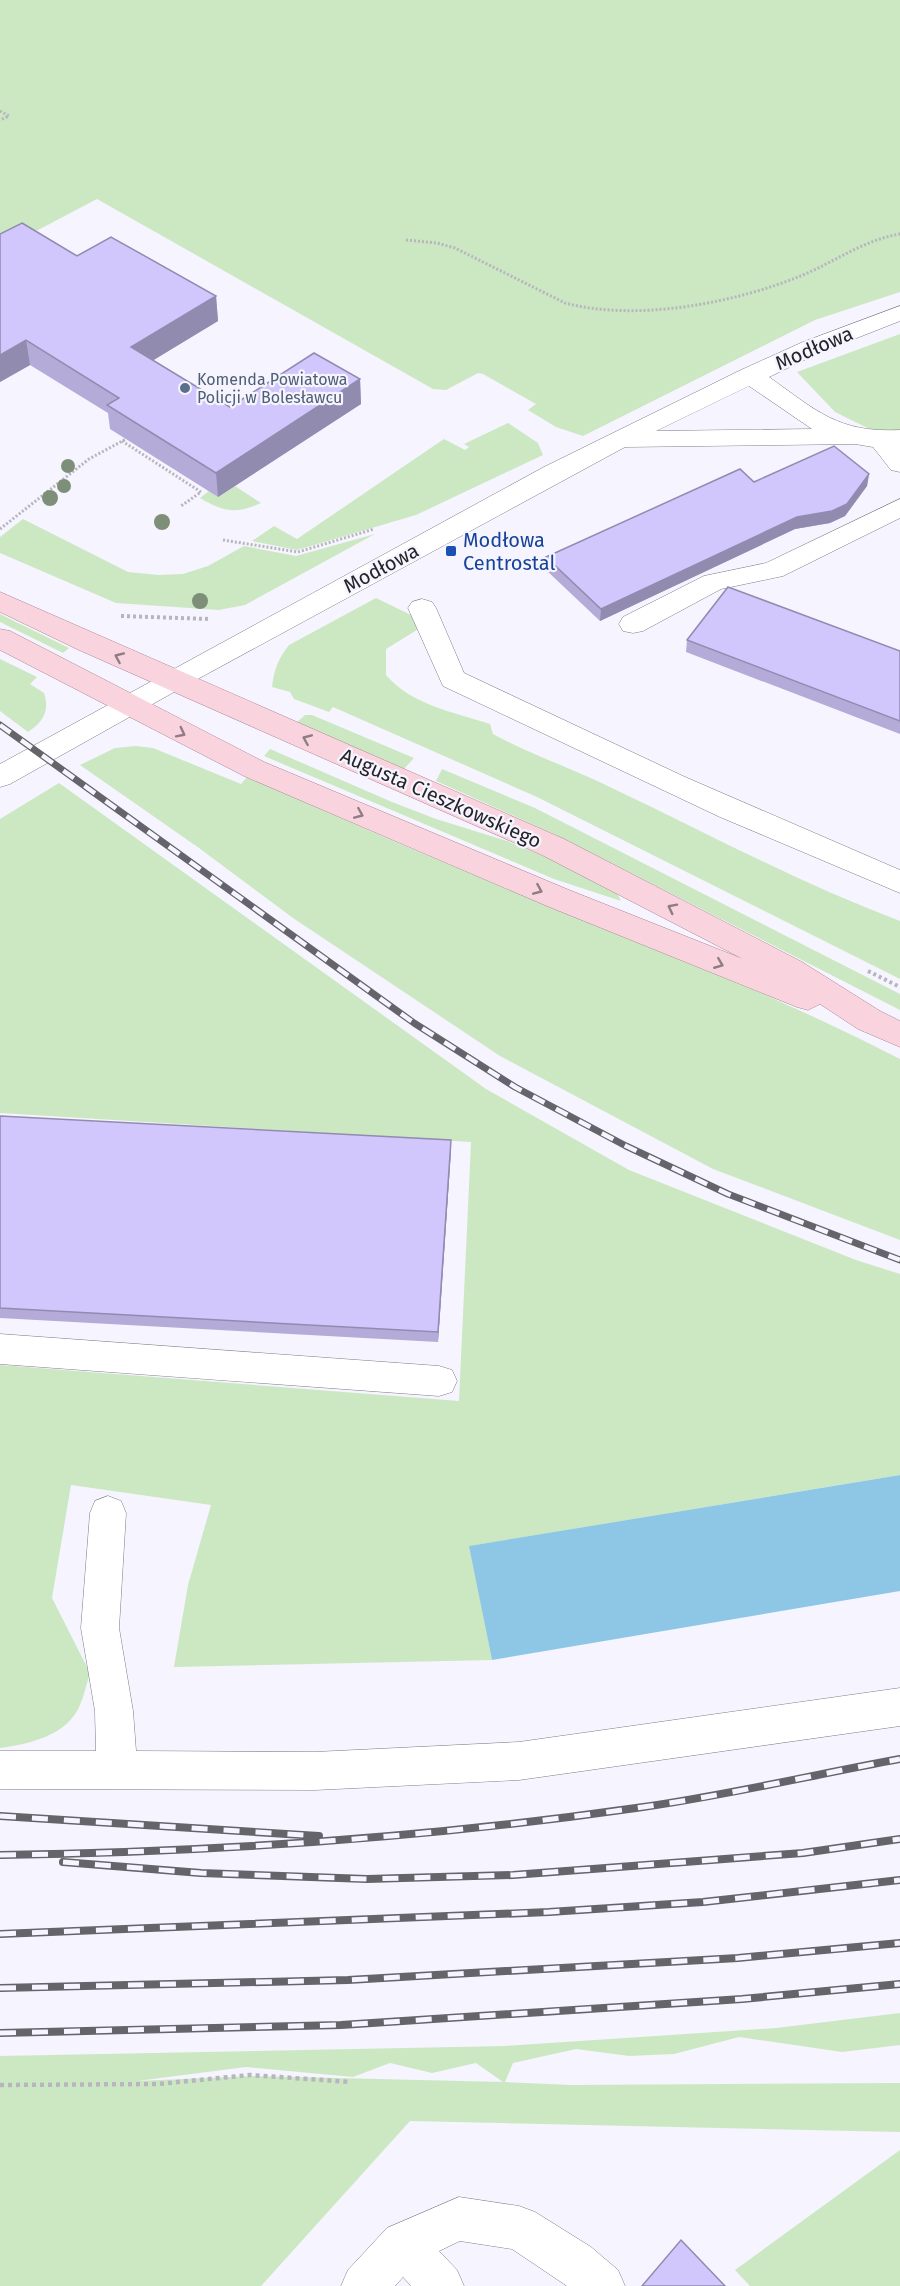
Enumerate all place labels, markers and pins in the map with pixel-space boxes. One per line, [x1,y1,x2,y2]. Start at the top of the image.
place label: Komenda Powiatowa Policji w Bolesławcu [197,370,348,407]
marker: Komenda Powiatowa Policji w Bolesławcu [178,381,192,395]
place label: Modłowa Centrostal [463,528,556,575]
marker: Modłowa Centrostal [444,544,458,558]

